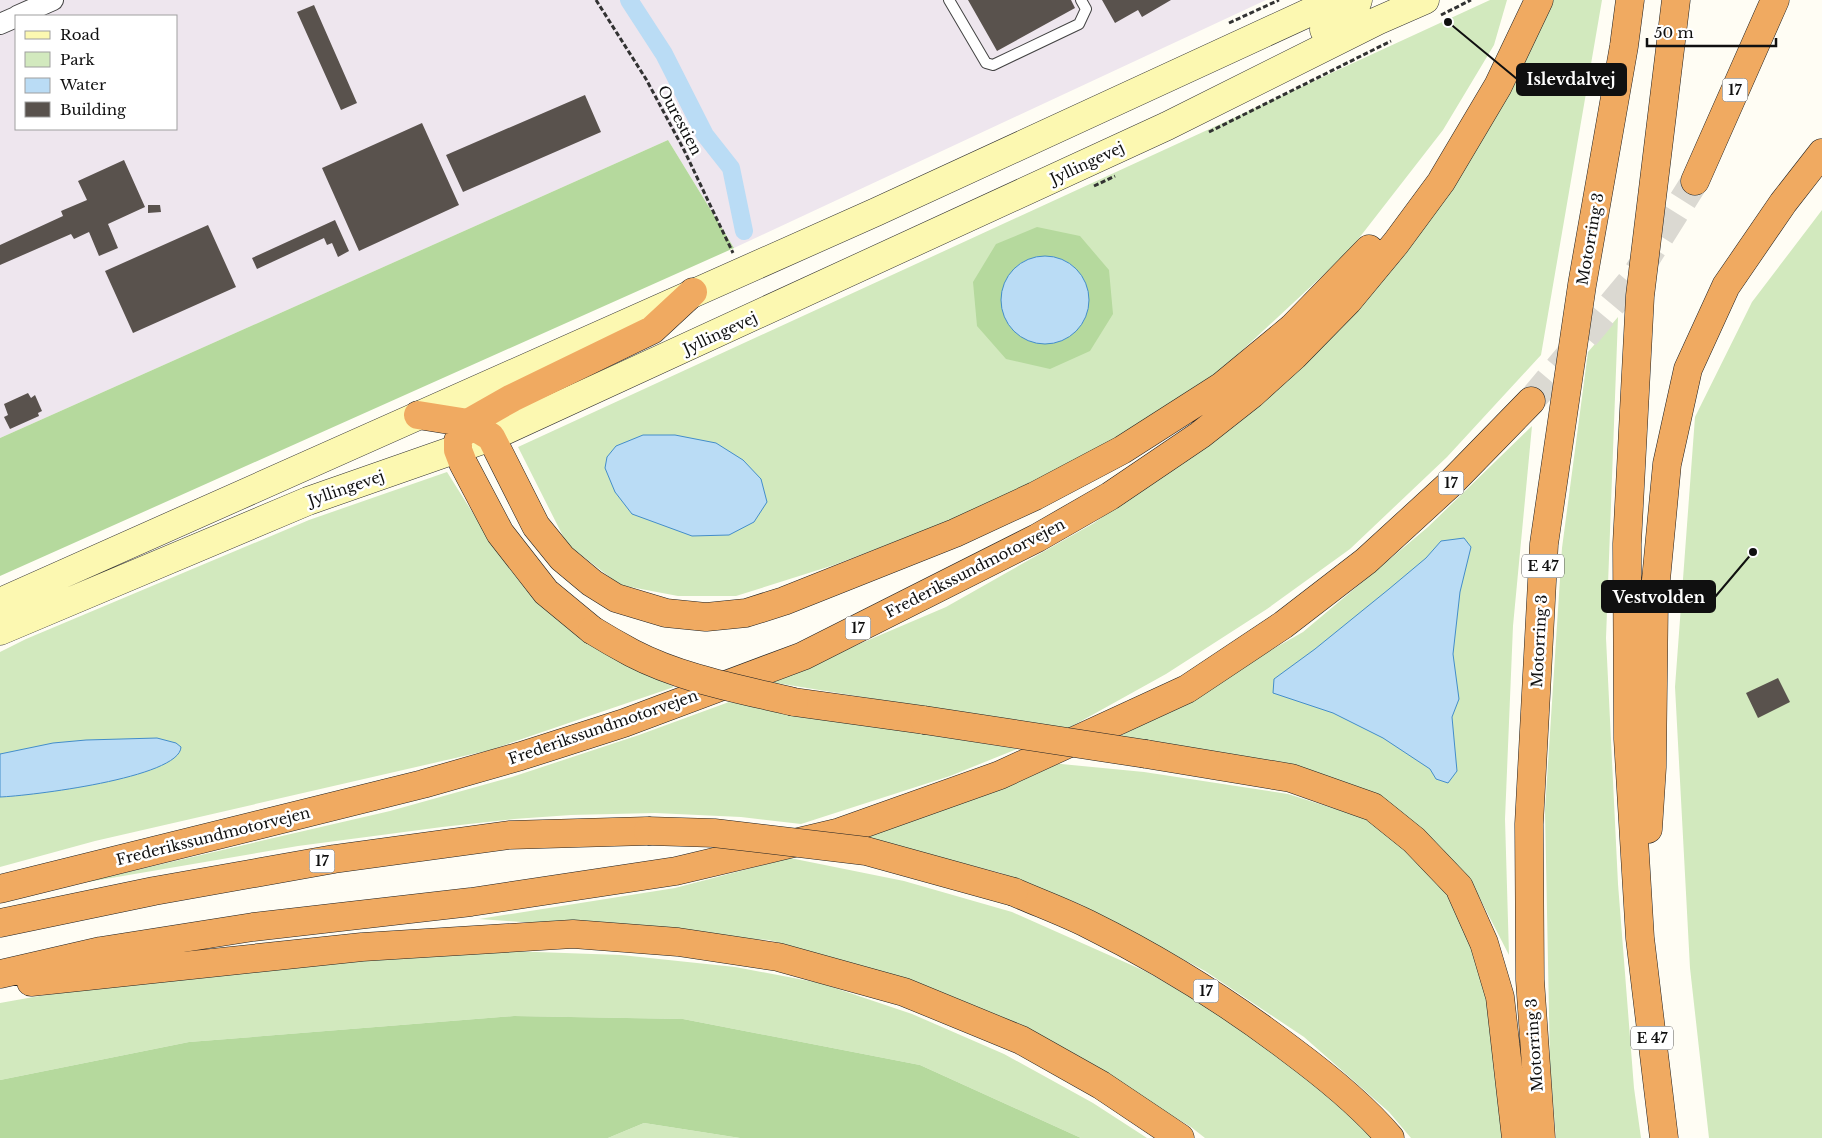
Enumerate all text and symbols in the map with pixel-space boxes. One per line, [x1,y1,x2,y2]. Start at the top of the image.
legend [15,15,178,130]
scale bar [1647,15,1776,47]
text: 50 m [1654,23,1694,42]
text: Road [60,25,100,44]
text: Park [60,50,96,69]
callout: Islevdalvej [1517,64,1626,95]
text: Islevdalvej [1527,69,1615,89]
text: Water [59,75,107,94]
road number: 17 [1722,78,1748,102]
street label: Ourestien [654,82,706,158]
text: Building [60,100,127,119]
street label: Jyllingevej [1045,138,1127,189]
street label: Motorring 3 [1573,191,1607,287]
street label: Jyllingevej [678,308,760,359]
street label: Jyllingevej [303,466,387,511]
road number: 17 [1438,472,1464,494]
street label: Frederikssundmotorvejen [882,514,1068,622]
road number: E 47 [1522,554,1564,578]
callout: Vestvolden [1602,581,1715,612]
text: Vestvolden [1612,587,1706,607]
street label: Motorring 3 [1527,594,1551,688]
road number: 17 [846,616,870,640]
street label: Frederikssundmotorvejen [506,686,700,768]
street label: Frederikssundmotorvejen [114,803,312,869]
road number: 17 [310,849,334,872]
road number: 17 [1194,979,1218,1002]
street label: Motorring 3 [1521,998,1547,1092]
road number: E 47 [1631,1026,1673,1050]

